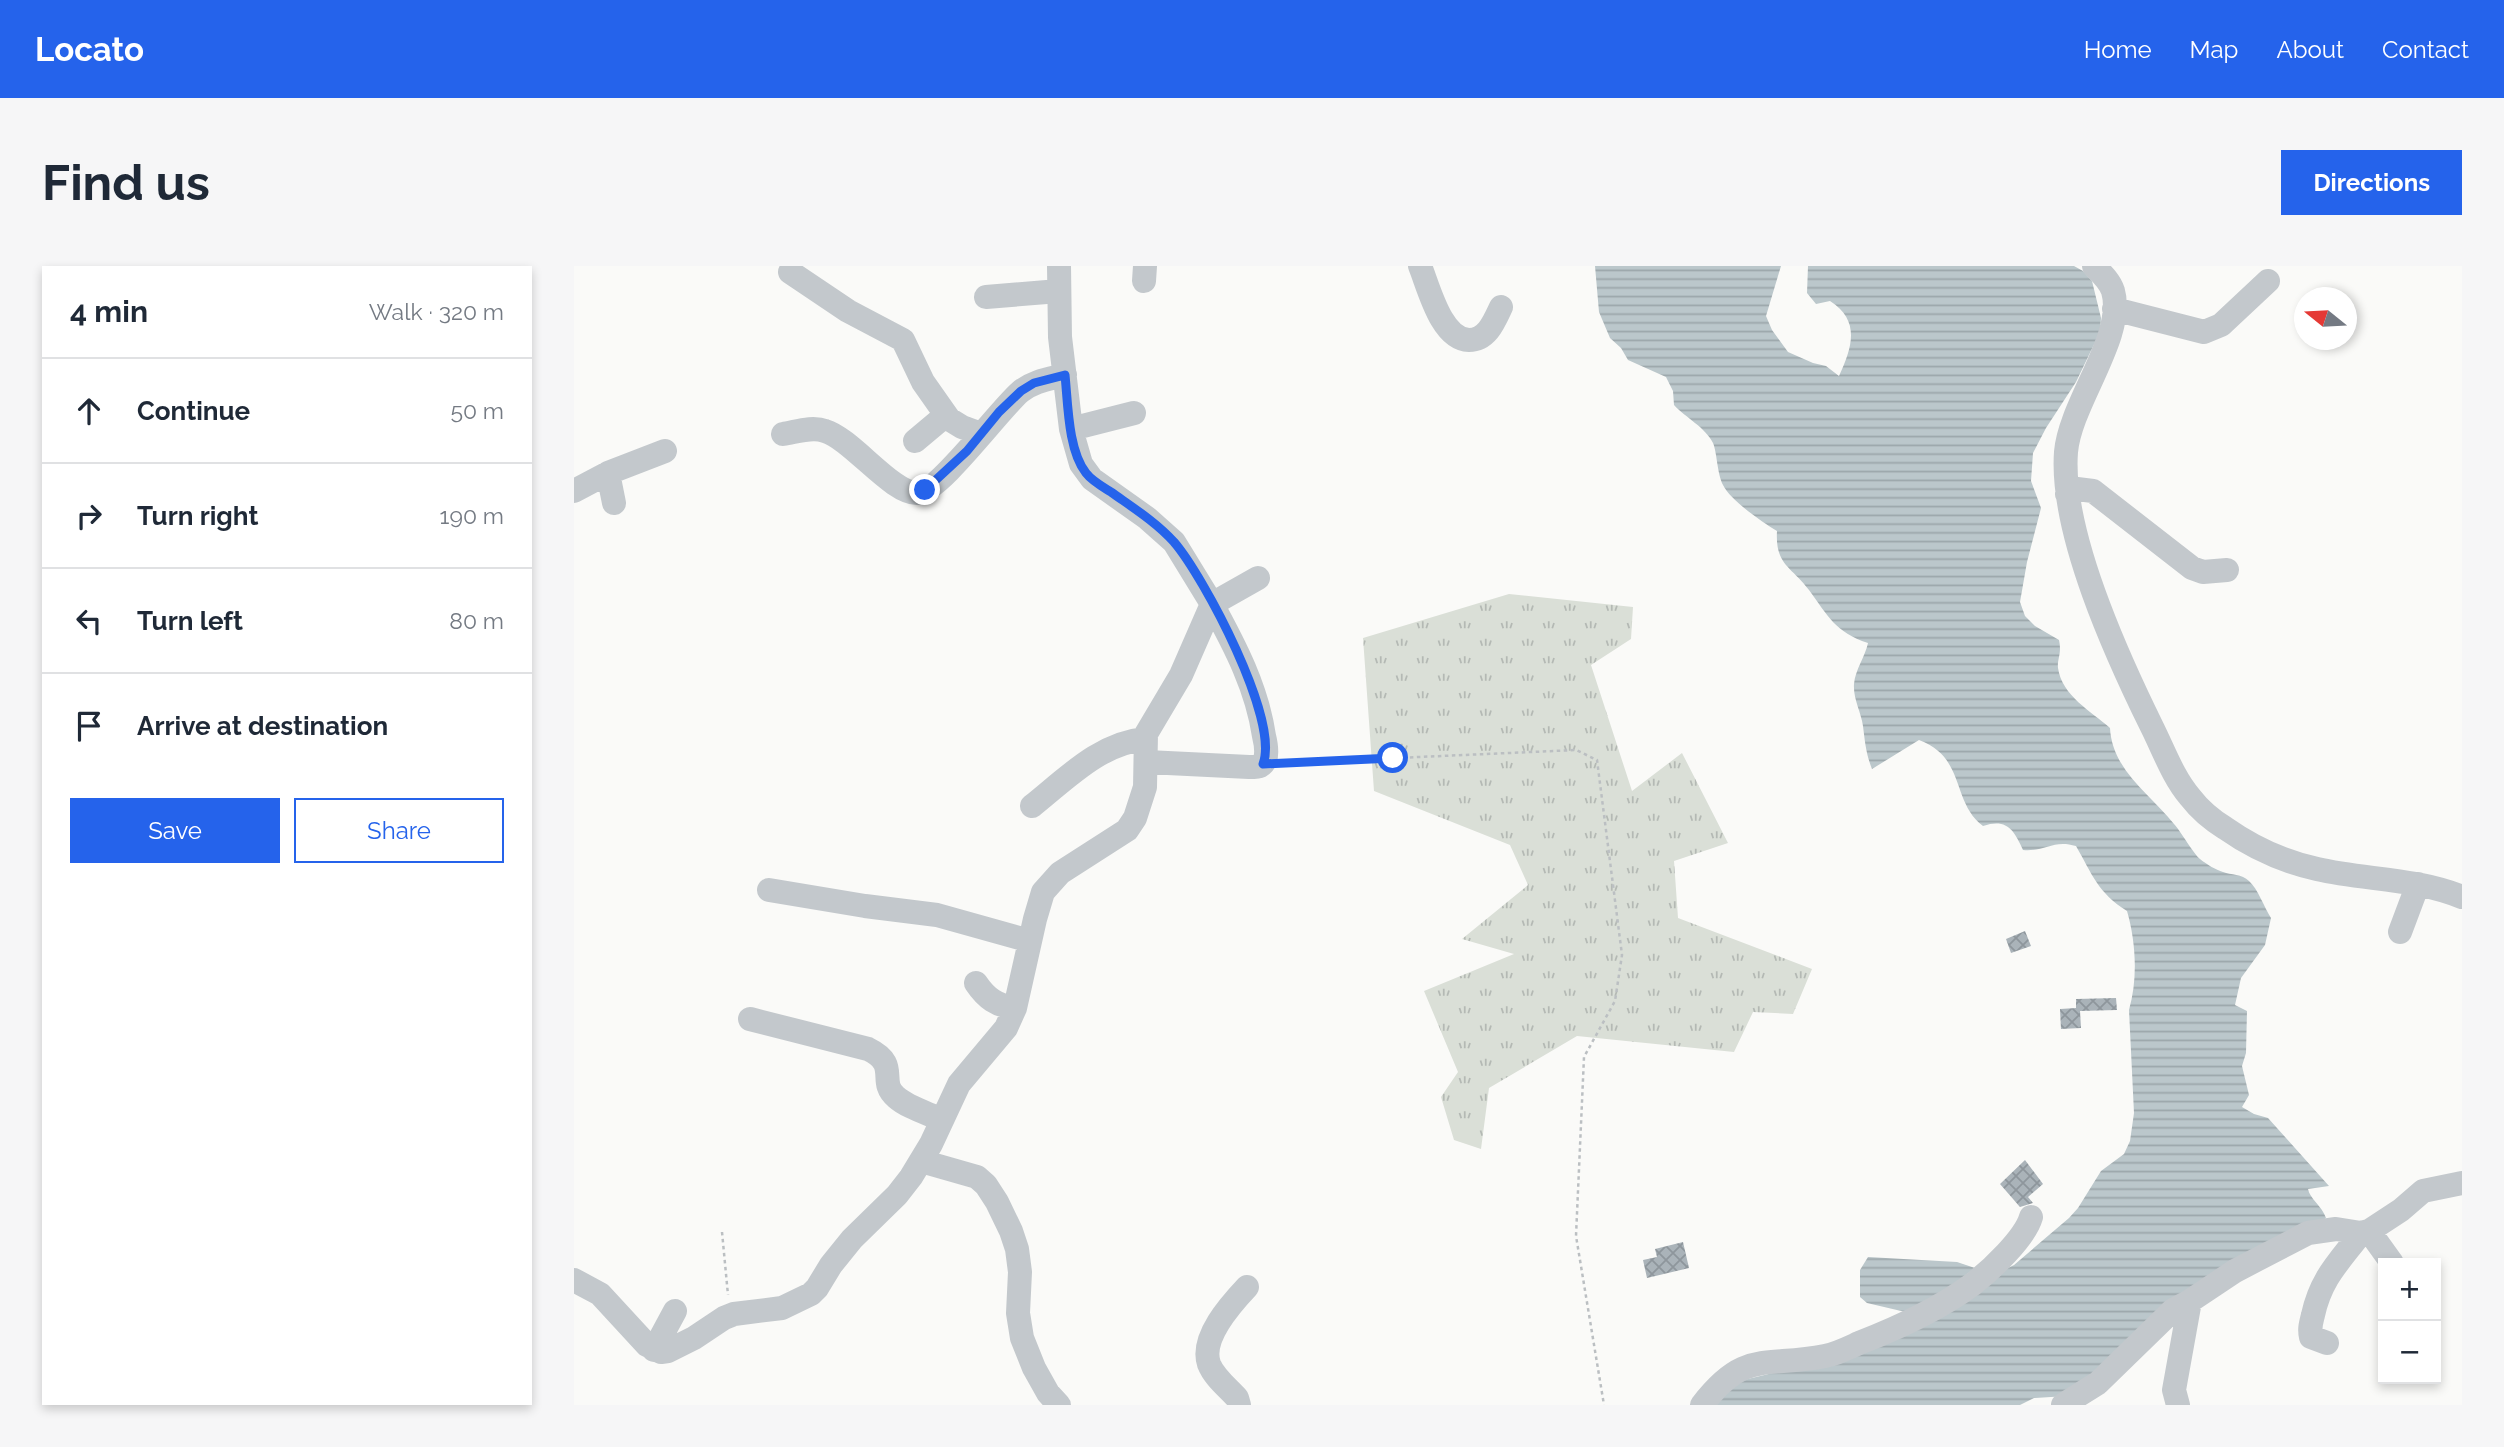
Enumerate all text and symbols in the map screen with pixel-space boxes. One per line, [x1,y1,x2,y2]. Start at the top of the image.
text: Locato [35,30,144,69]
text: Home [2084,35,2152,64]
text: Map [2190,35,2238,64]
text: About [2276,35,2344,64]
text: Contact [2382,35,2469,64]
button: Directions [2281,150,2462,215]
text: Find us [42,154,210,211]
north arrow [2294,287,2357,350]
text: 4 min [70,294,148,329]
text: Walk · 320 m [369,298,504,325]
icon: ahead [70,392,108,430]
text: Continue [137,396,250,426]
text: 50 m [450,397,504,424]
route end [909,474,940,505]
icon: right [70,497,108,535]
text: Turn right [137,501,258,531]
text: 190 m [440,502,504,529]
icon: left [70,602,108,640]
text: Turn left [137,606,243,636]
text: 80 m [449,607,504,634]
icon: arrive [70,707,108,745]
text: Arrive at destination [137,711,388,741]
route start [1377,742,1408,773]
button: Save [70,798,280,863]
button: Share [294,798,504,863]
map controls [2378,1258,2441,1384]
button: + [2378,1258,2441,1321]
button: − [2378,1321,2441,1384]

